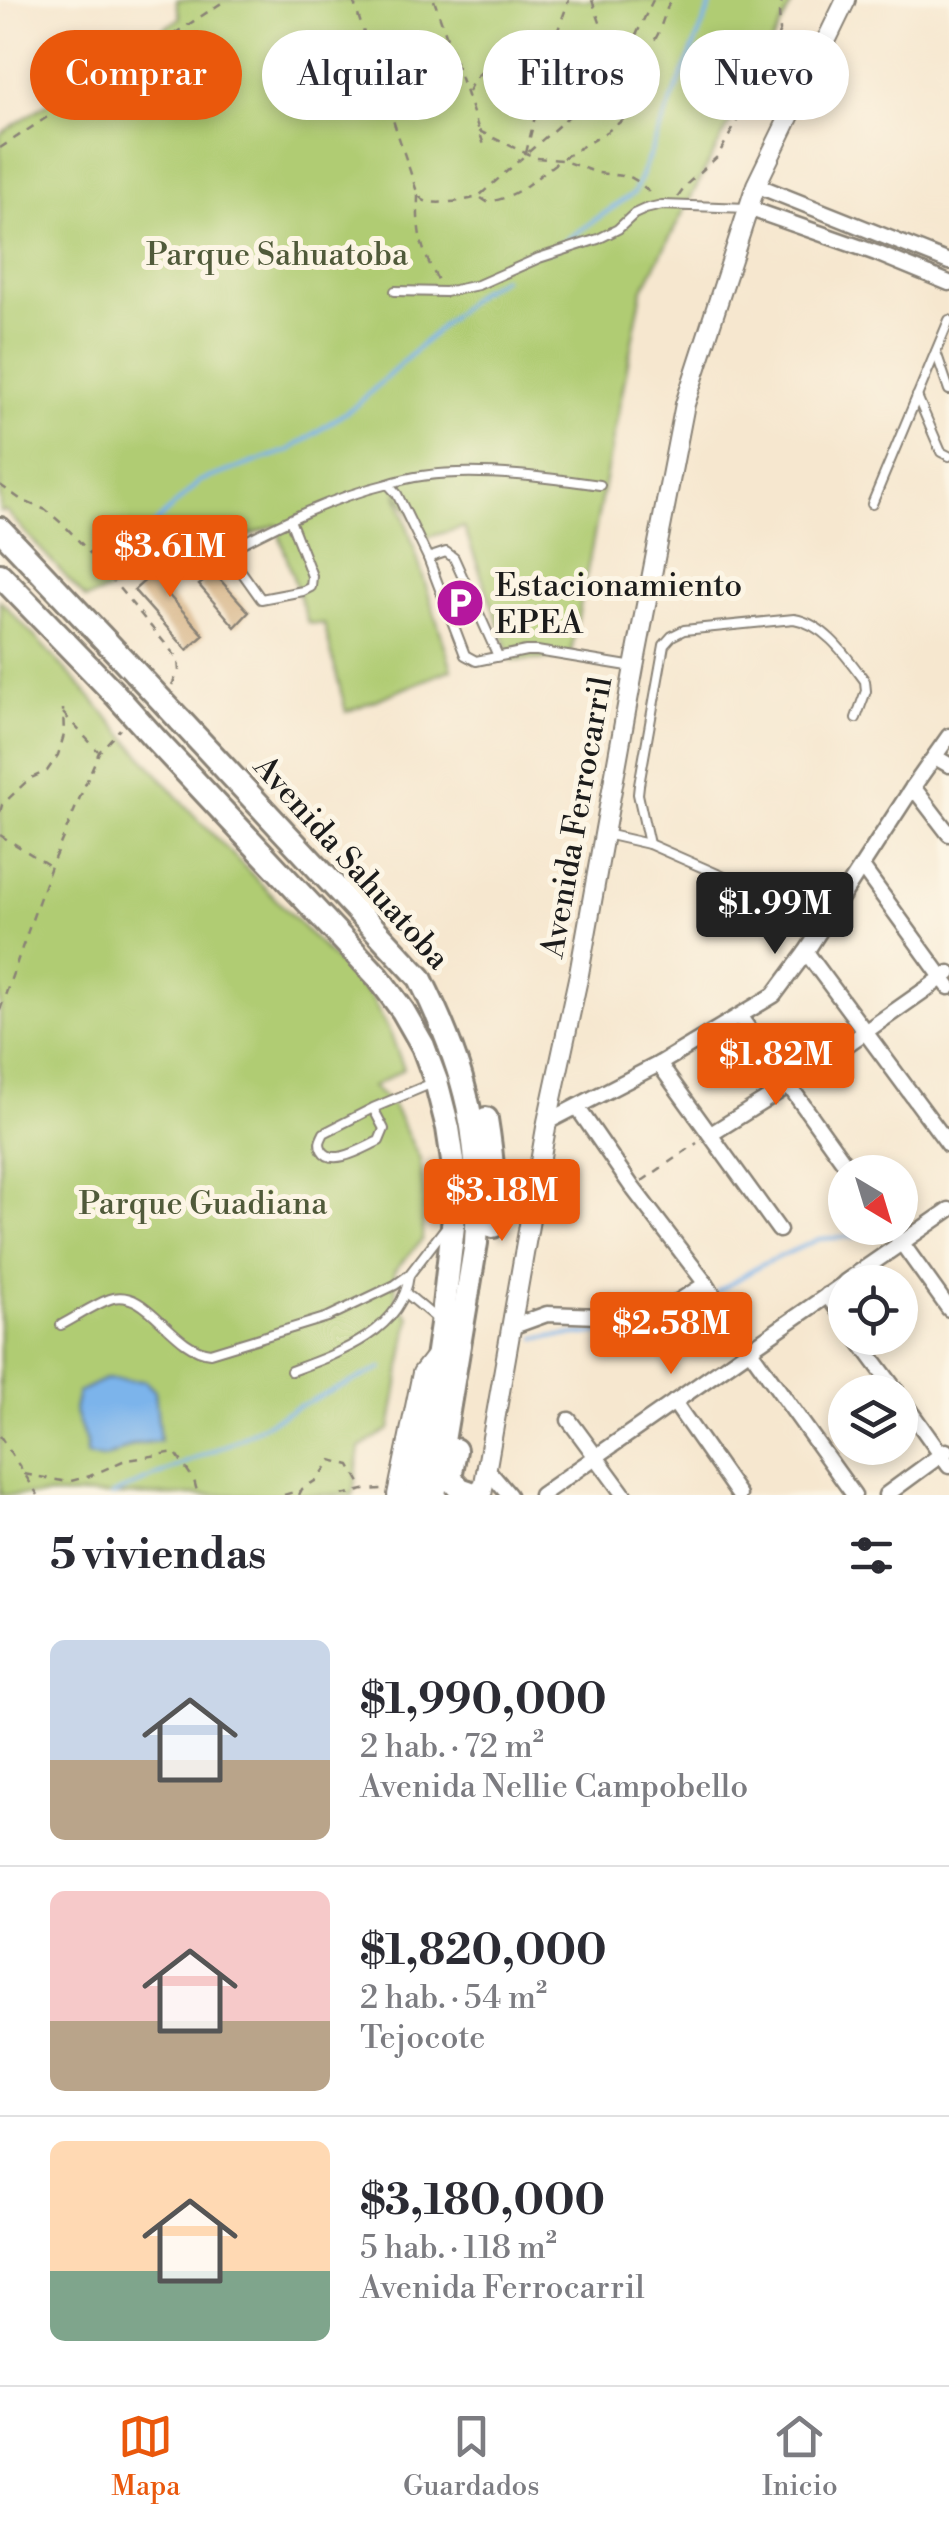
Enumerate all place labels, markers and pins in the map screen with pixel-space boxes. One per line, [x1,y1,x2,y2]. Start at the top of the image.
pin: $3.61M [89,515,251,600]
place label: Estacionamiento EPEA [495,566,742,643]
parking icon: Estacionamiento EPEA [434,577,486,629]
pin: $1.99M [694,872,856,957]
pin: $1.82M [695,1023,857,1108]
pin: $3.18M [421,1159,583,1244]
pin: $2.58M [590,1292,752,1377]

